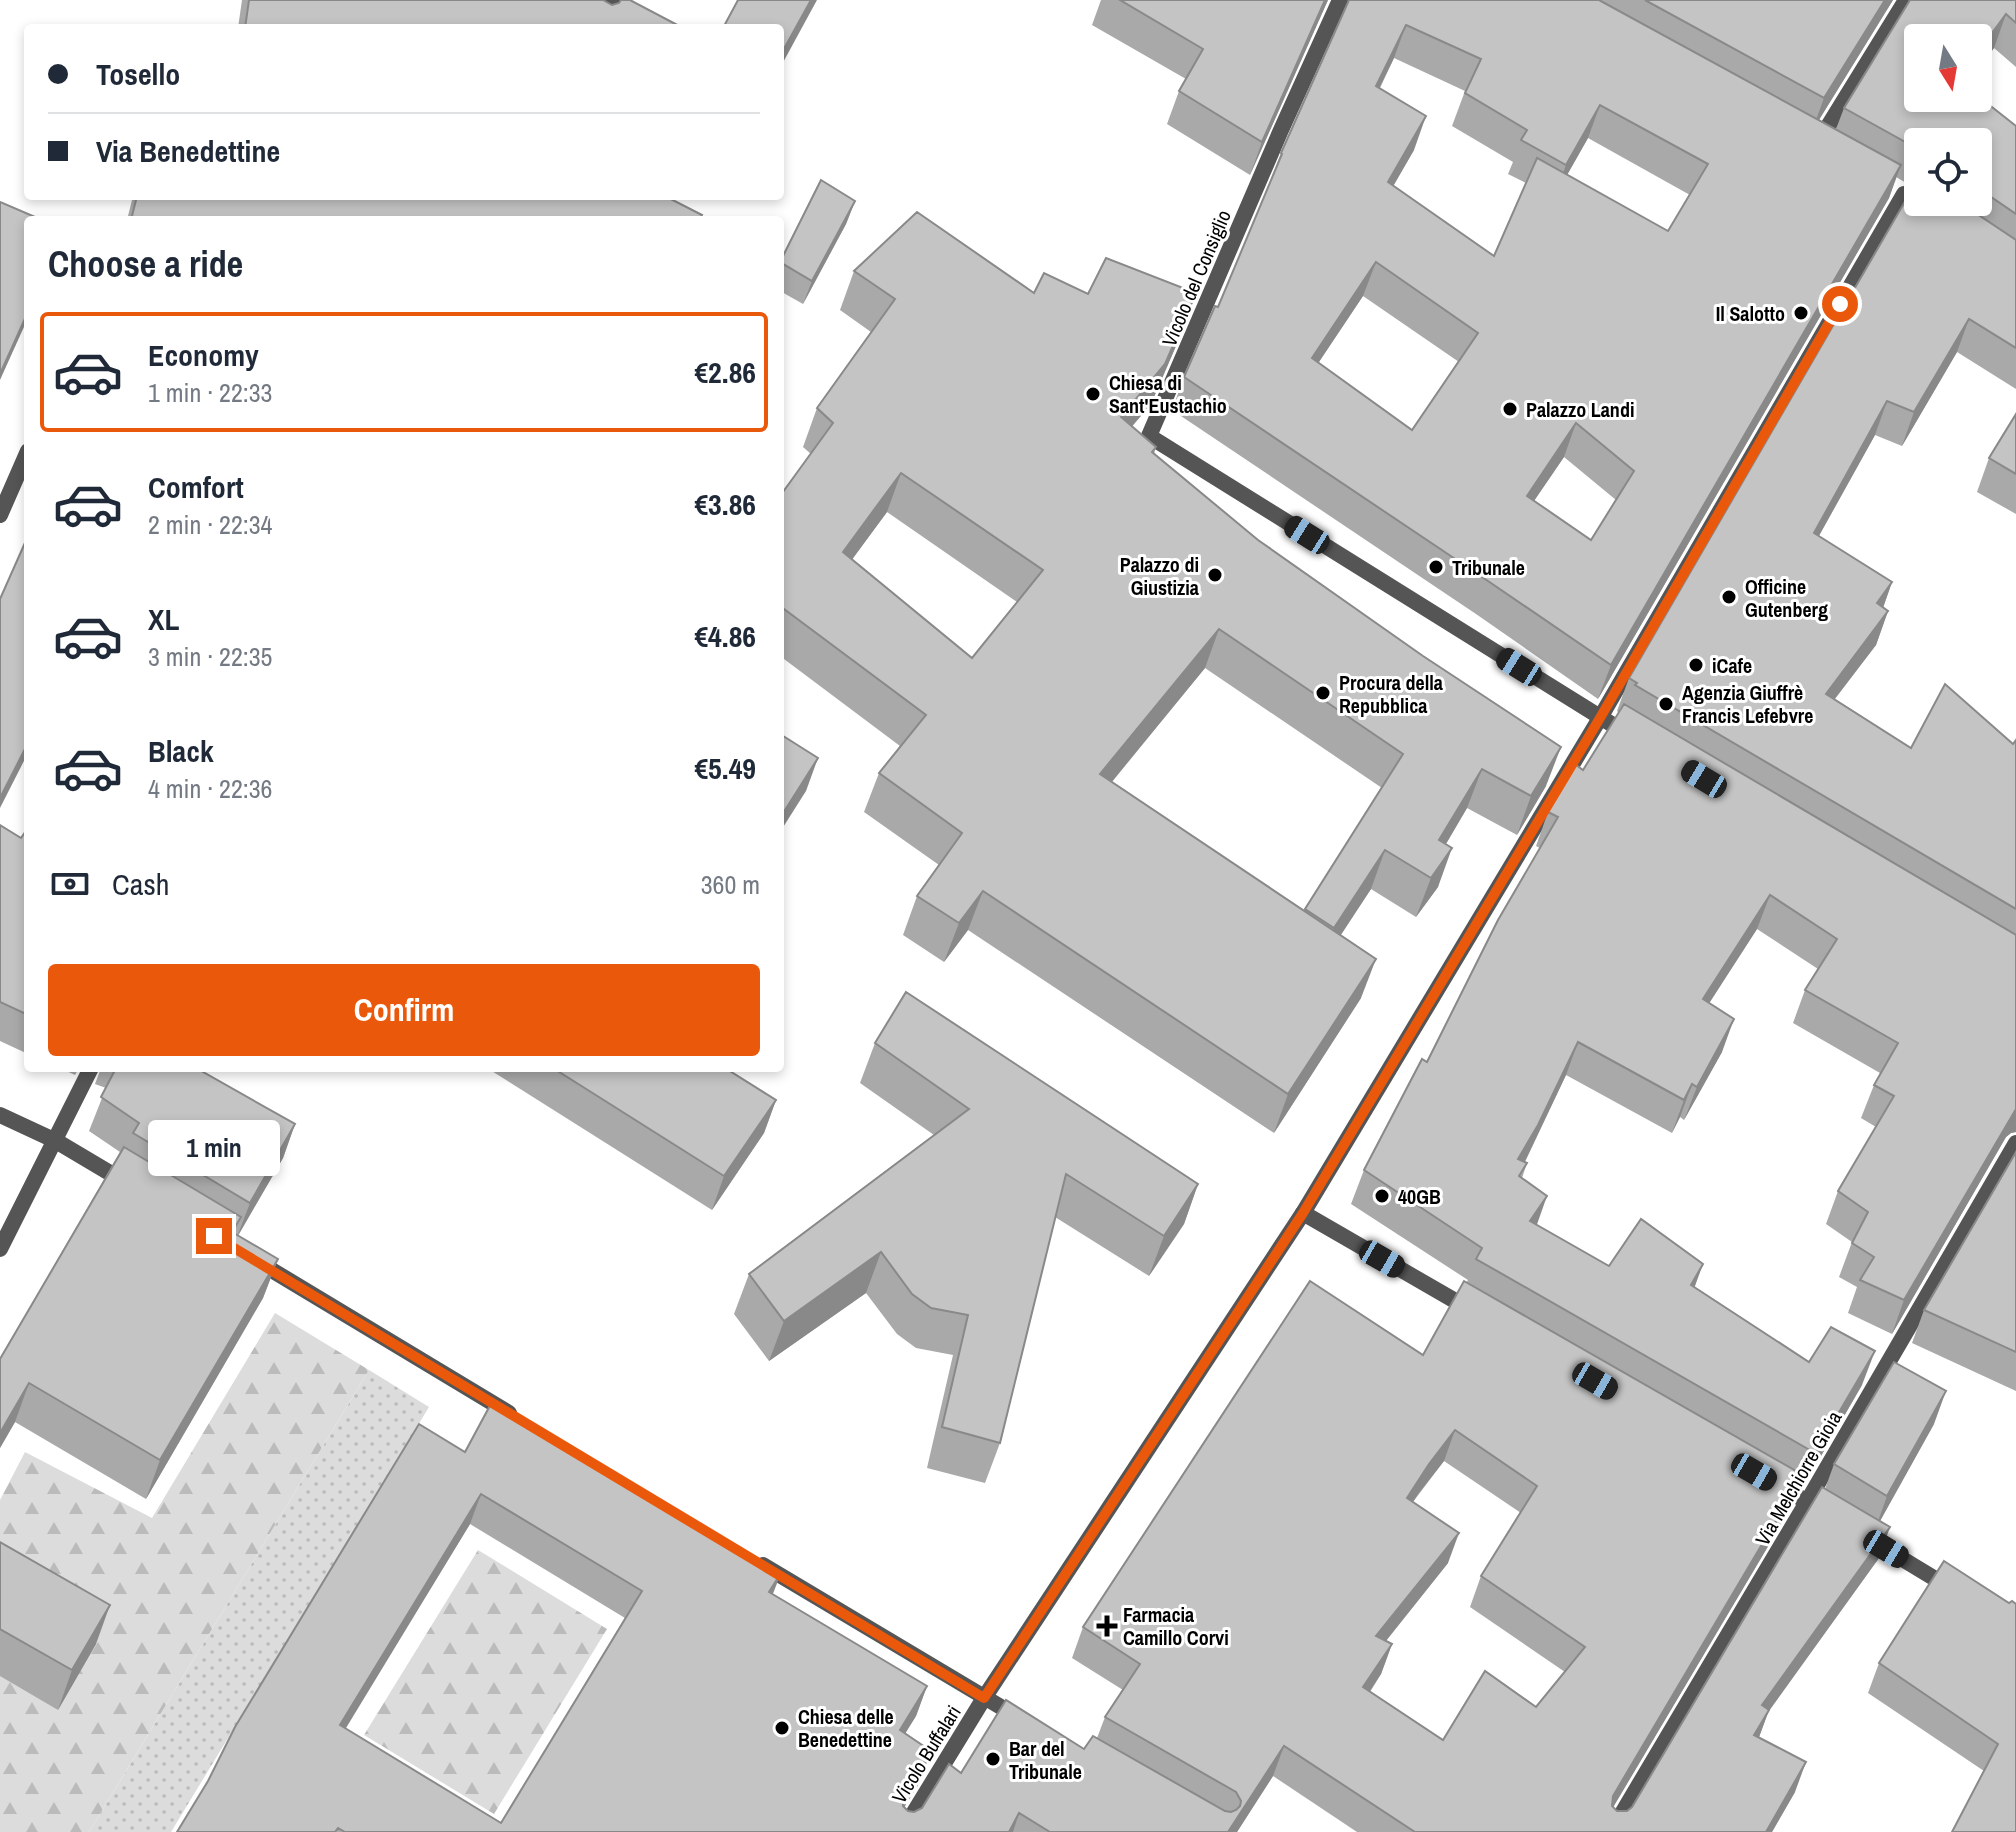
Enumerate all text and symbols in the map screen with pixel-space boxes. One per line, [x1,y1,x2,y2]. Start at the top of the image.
north arrow [1904,24,1992,112]
map controls [1904,24,1992,216]
text: Tosello [96,54,180,94]
button: locate [1904,128,1992,216]
text: Via Benedettine [96,131,280,171]
street label: Vicolo del Consiglio [1155,206,1237,350]
text: Choose a ride [48,240,243,288]
route start [1822,286,1858,322]
place label: Il Salotto [1716,300,1785,327]
marker: Il Salotto [1792,304,1810,322]
text: Economy [148,335,259,375]
icon: car [52,336,124,408]
text: €2.86 [694,352,756,392]
place label: Chiesa di Sant'Eustachio [1109,369,1227,419]
text: 1 min · 22:33 [148,375,272,410]
marker: Chiesa di Sant'Eustachio [1084,385,1102,403]
place label: Palazzo Landi [1526,396,1634,423]
marker: Palazzo Landi [1501,400,1519,418]
text: Comfort [148,467,244,507]
icon: car [52,468,124,540]
text: €3.86 [694,484,756,524]
text: 2 min · 22:34 [148,507,272,542]
car [1280,512,1334,558]
place label: Palazzo di Giustizia [1120,551,1199,601]
place label: Tribunale [1452,554,1525,581]
marker: Tribunale [1427,558,1445,576]
marker: Palazzo di Giustizia [1206,566,1224,584]
place label: Officine Gutenberg [1745,573,1828,623]
marker: Officine Gutenberg [1720,588,1738,606]
text: XL [148,599,179,639]
icon: car [52,600,124,672]
text: €4.86 [694,616,756,656]
text: 3 min · 22:35 [148,639,272,674]
car [1492,644,1546,690]
place label: iCafe [1712,652,1752,679]
marker: iCafe [1687,656,1705,674]
place label: Procura della Repubblica [1339,669,1443,719]
place label: Agenzia Giuffrè Francis Lefebvre [1682,679,1813,729]
marker: Procura della Repubblica [1314,684,1332,702]
marker: Agenzia Giuffrè Francis Lefebvre [1657,695,1675,713]
text: Black [148,731,214,771]
icon: car [52,732,124,804]
text: €5.49 [694,748,756,788]
car [1677,756,1731,802]
text: 4 min · 22:36 [148,771,272,806]
icon: cash [48,862,92,906]
text: Cash [112,864,169,904]
text: 360 m [701,867,760,902]
button: Confirm [48,964,760,1056]
callout: 1 min [148,1120,280,1176]
text: 1 min [186,1130,242,1165]
place label: 40GB [1398,1183,1441,1210]
marker: 40GB [1373,1187,1391,1205]
route end [196,1218,232,1254]
car [1355,1237,1409,1281]
car [1568,1359,1622,1403]
street label: Via Melchiorre Gioia [1749,1406,1847,1550]
car [1727,1450,1781,1494]
car [1859,1526,1913,1572]
place label: Farmacia Camillo Corvi [1123,1601,1229,1651]
marker: Farmacia Camillo Corvi [1098,1617,1116,1635]
street label: Vicolo Buffalari [885,1700,967,1808]
place label: Chiesa delle Benedettine [798,1703,894,1753]
marker: Chiesa delle Benedettine [773,1719,791,1737]
place label: Bar del Tribunale [1009,1735,1082,1785]
marker: Bar del Tribunale [984,1750,1002,1768]

